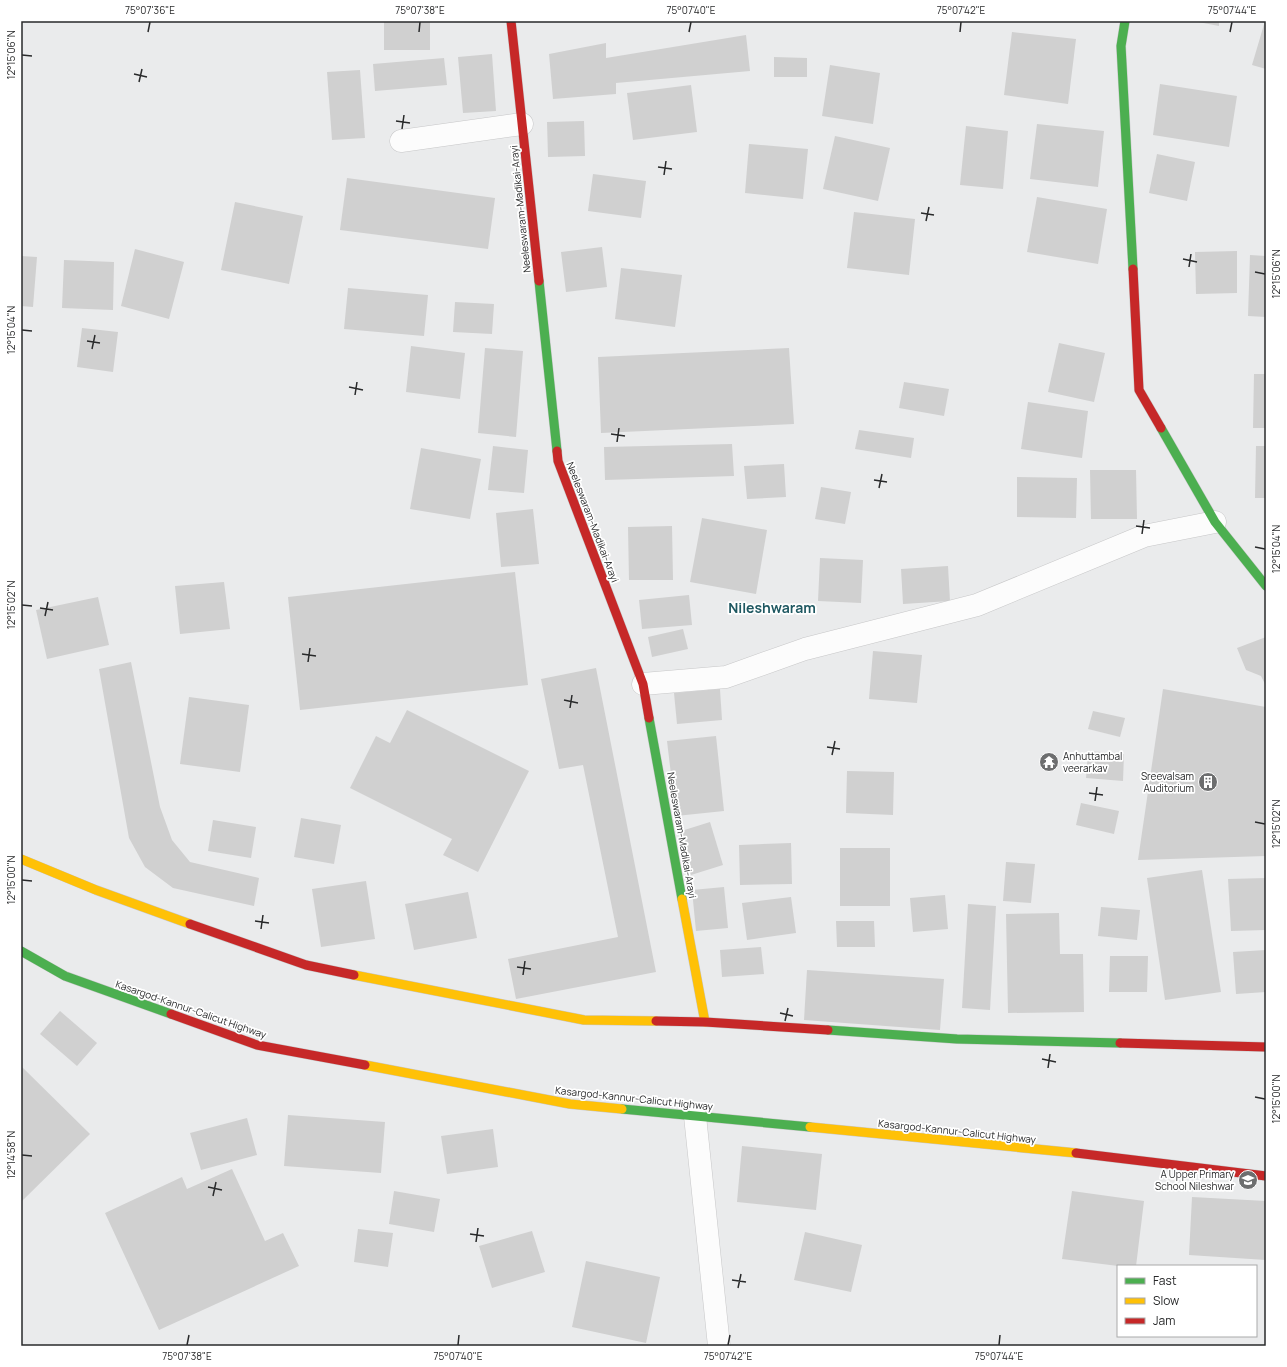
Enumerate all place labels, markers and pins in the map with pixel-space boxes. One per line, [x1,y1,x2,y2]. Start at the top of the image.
place label: Anhuttambal veerarkav [1063,749,1122,775]
temple icon: Anhuttambal veerarkav [1038,751,1060,773]
place label: Sreevalsam Auditorium [1141,769,1194,795]
building icon: Sreevalsam Auditorium [1197,771,1219,793]
place label: A Upper Primary School Nileshwar [1155,1167,1235,1193]
school or university icon: A Upper Primary School Nileshwar [1237,1169,1259,1191]

